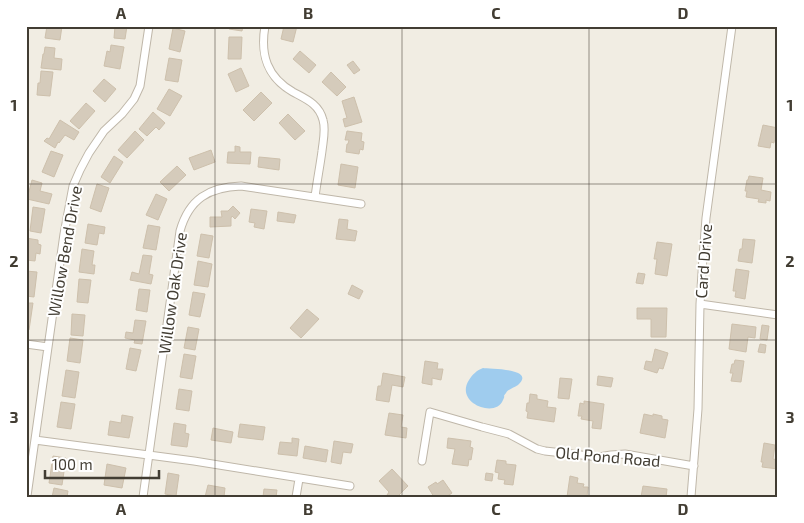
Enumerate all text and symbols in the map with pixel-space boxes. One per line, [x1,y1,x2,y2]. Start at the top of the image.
text: A [116,3,127,22]
text: B [303,3,313,22]
text: C [491,3,501,22]
text: D [678,3,689,22]
text: 1 [11,95,17,114]
text: 1 [787,95,793,114]
street label: Willow Bend Drive [43,184,85,318]
street label: Card Drive [691,223,715,299]
street label: Willow Oak Drive [154,231,190,355]
text: 2 [9,251,19,270]
text: 2 [785,251,795,270]
text: 3 [9,407,19,426]
text: 3 [785,407,795,426]
street label: Old Pond Road [555,442,661,470]
scale bar [45,448,159,480]
text: 100 m [52,455,93,473]
text: A [116,499,127,518]
text: B [303,499,313,518]
text: C [491,499,501,518]
text: D [678,499,689,518]

